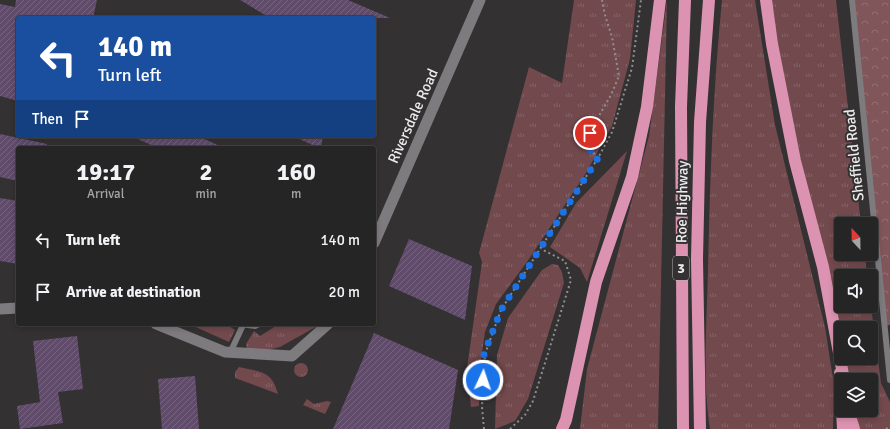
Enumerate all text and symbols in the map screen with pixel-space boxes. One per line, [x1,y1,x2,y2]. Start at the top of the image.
text: 140 m [98,30,172,64]
icon: left [32,32,84,84]
text: Turn left [98,64,161,86]
street label: Riversdale Road [384,66,442,166]
icon: arrive [71,108,93,130]
street label: Sheffield Road [840,108,868,202]
text: Then [32,110,63,128]
pin [573,116,607,150]
icon: arrive [579,122,601,144]
text: 19:17 [76,157,135,187]
text: 2 [200,157,212,187]
text: 160 [277,157,316,187]
street label: Roe Highway [672,161,692,243]
text: Arrival [87,186,124,202]
text: min [196,186,217,202]
text: m [291,186,301,202]
north arrow [834,217,878,261]
map controls [834,217,878,417]
icon: left [32,229,54,251]
text: Turn left [66,231,120,249]
text: 140 m [320,231,360,249]
road number: 3 [673,256,689,280]
button: sound [834,269,878,313]
icon: arrive [32,281,54,303]
text: Arrive at destination [66,283,201,301]
text: 20 m [329,283,360,301]
button: search [834,321,878,365]
position arrow [462,359,504,401]
button: layers [834,373,878,417]

